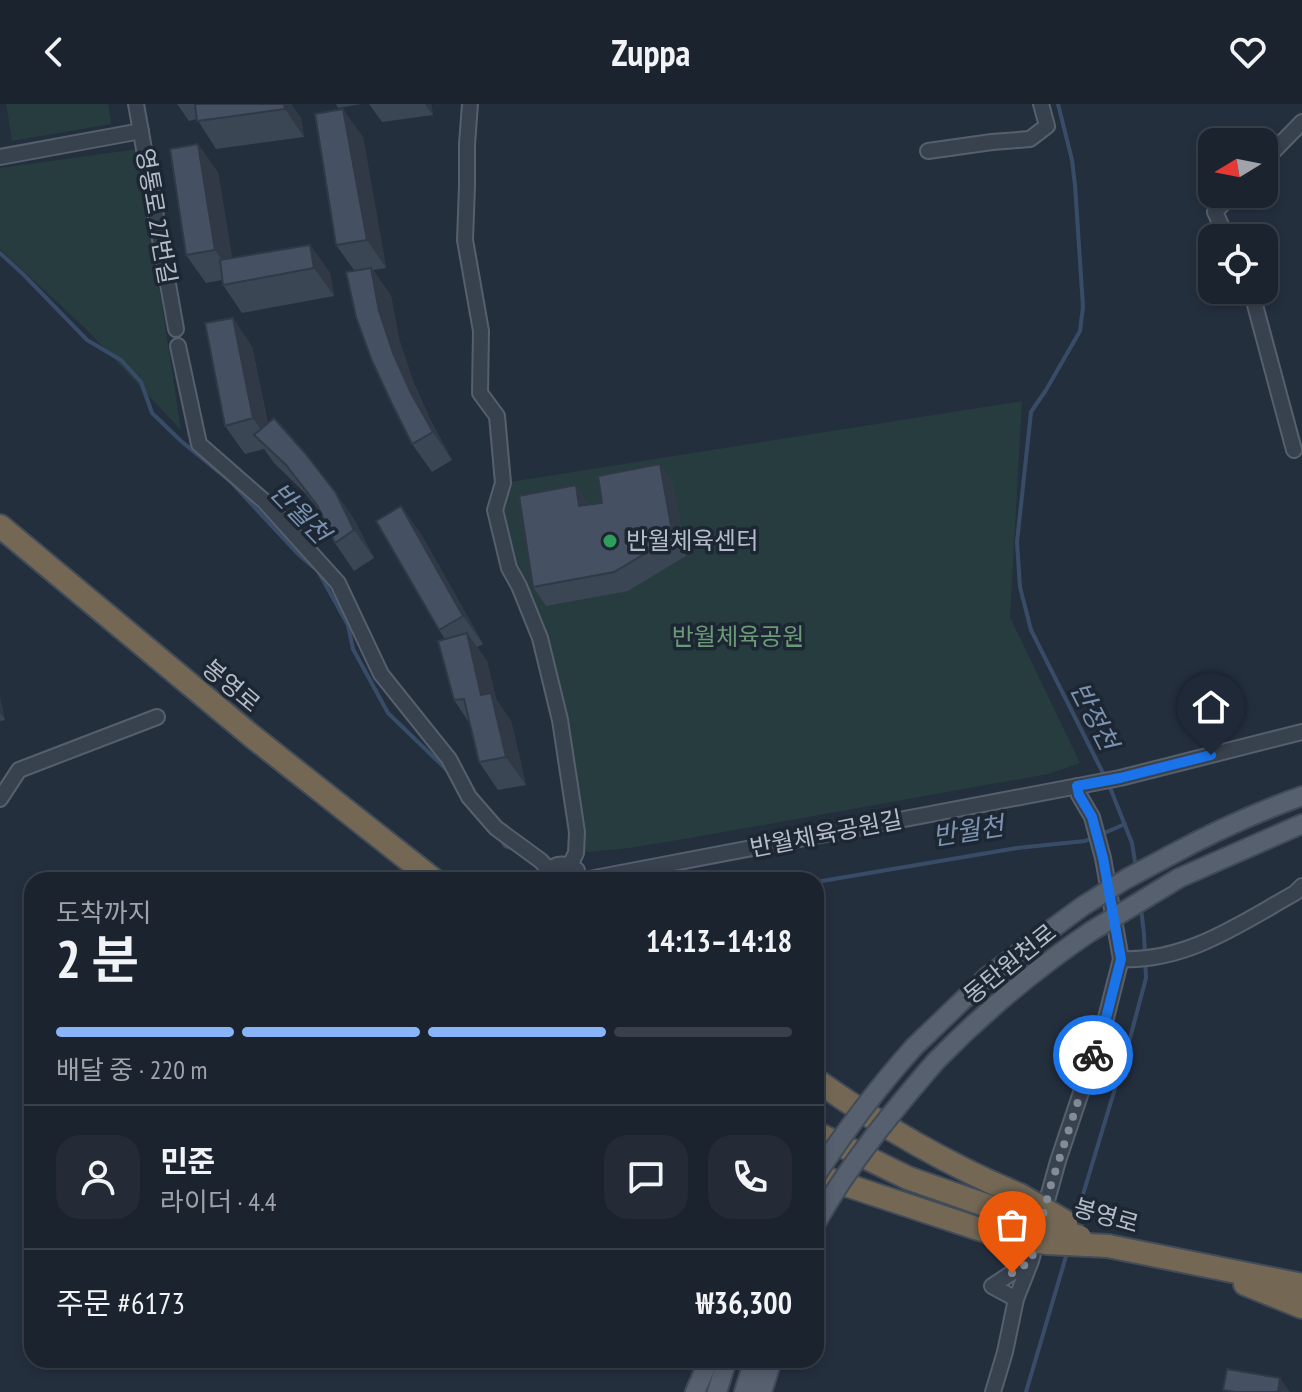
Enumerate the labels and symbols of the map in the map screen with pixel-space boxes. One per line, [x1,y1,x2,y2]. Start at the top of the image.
north arrow [1198,128,1278,208]
street label: 영통로 27번길 [129,146,184,286]
water label: 반월천 [264,475,339,552]
place label: 반월체육센터 [626,525,758,556]
marker: 반월체육센터 [601,532,619,550]
park label: 반월체육공원 [672,621,804,652]
street label: 봉영로 [196,652,267,719]
pin [1177,673,1245,755]
water label: 반정천 [1063,676,1127,758]
street label: 반월체육공원길 [747,804,905,863]
water label: 반월천 [930,808,1009,852]
street label: 동탄원천로 [957,917,1062,1010]
courier [1053,1015,1133,1095]
pin [978,1191,1046,1273]
street label: 봉영로 [1070,1191,1142,1240]

